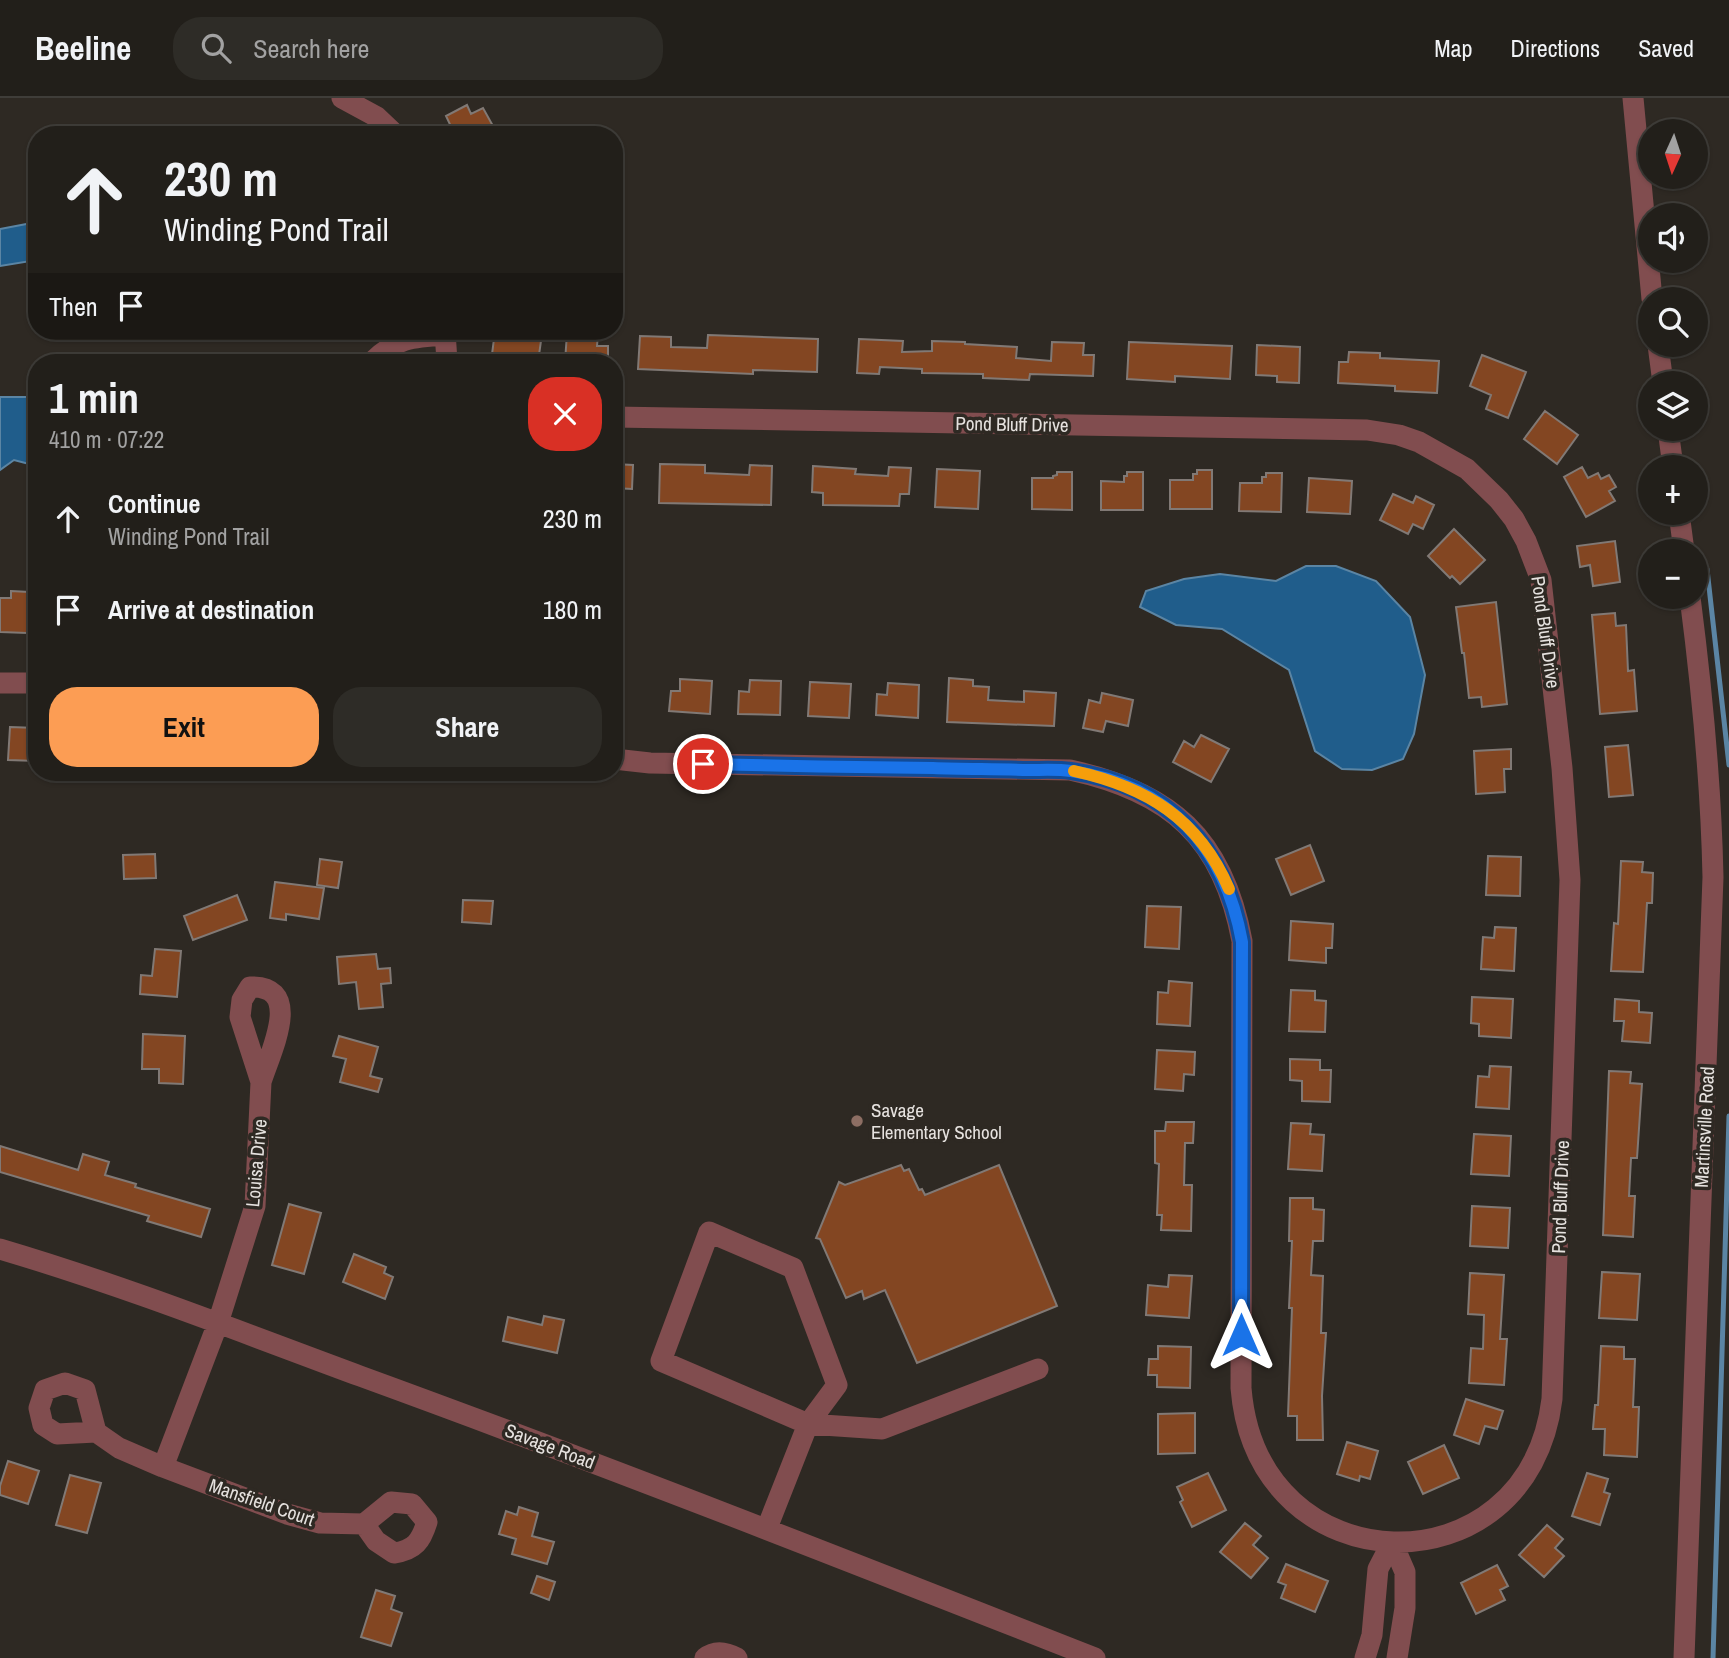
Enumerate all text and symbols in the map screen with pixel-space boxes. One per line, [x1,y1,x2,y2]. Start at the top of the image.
search box [173,17,663,80]
text: Beeline [35,26,131,70]
icon: search [197,29,235,67]
text: Search here [253,31,369,66]
text: Map [1434,32,1472,64]
text: Directions [1510,32,1600,64]
text: Saved [1638,32,1694,64]
north arrow [1638,119,1708,189]
map controls [1638,119,1708,609]
text: 230 m [164,145,278,211]
icon: ahead [49,154,140,245]
button: sound [1638,203,1708,273]
text: Winding Pond Trail [164,208,389,251]
icon: arrive [112,287,150,325]
button: search [1638,287,1708,357]
text: Then [49,289,98,324]
text: 1 min [49,370,139,426]
button: layers [1638,371,1708,441]
button: close [528,377,602,451]
street label: Pond Bluff Drive [955,410,1069,438]
text: 410 m · 07:22 [49,424,164,455]
button: + [1638,455,1708,525]
text: Continue [108,486,200,521]
icon: ahead [49,500,87,538]
text: 230 m [543,501,602,536]
text: Winding Pond Trail [108,521,269,552]
button: − [1638,539,1708,609]
street label: Pond Bluff Drive [1525,574,1567,690]
icon: arrive [49,591,87,629]
text: Arrive at destination [108,592,314,627]
text: 180 m [543,592,602,627]
button: Exit [49,687,319,767]
button: Share [333,687,602,767]
pin [673,734,733,794]
icon: arrive [684,745,722,783]
street label: Martinsville Road [1688,1066,1720,1188]
place label: Savage Elementary School [871,1097,1002,1145]
marker: Savage Elementary School [849,1113,865,1129]
street label: Louisa Drive [239,1118,273,1208]
street label: Pond Bluff Drive [1545,1140,1575,1254]
position arrow [1204,1298,1278,1372]
street label: Savage Road [501,1417,599,1475]
street label: Mansfield Court [206,1472,319,1532]

